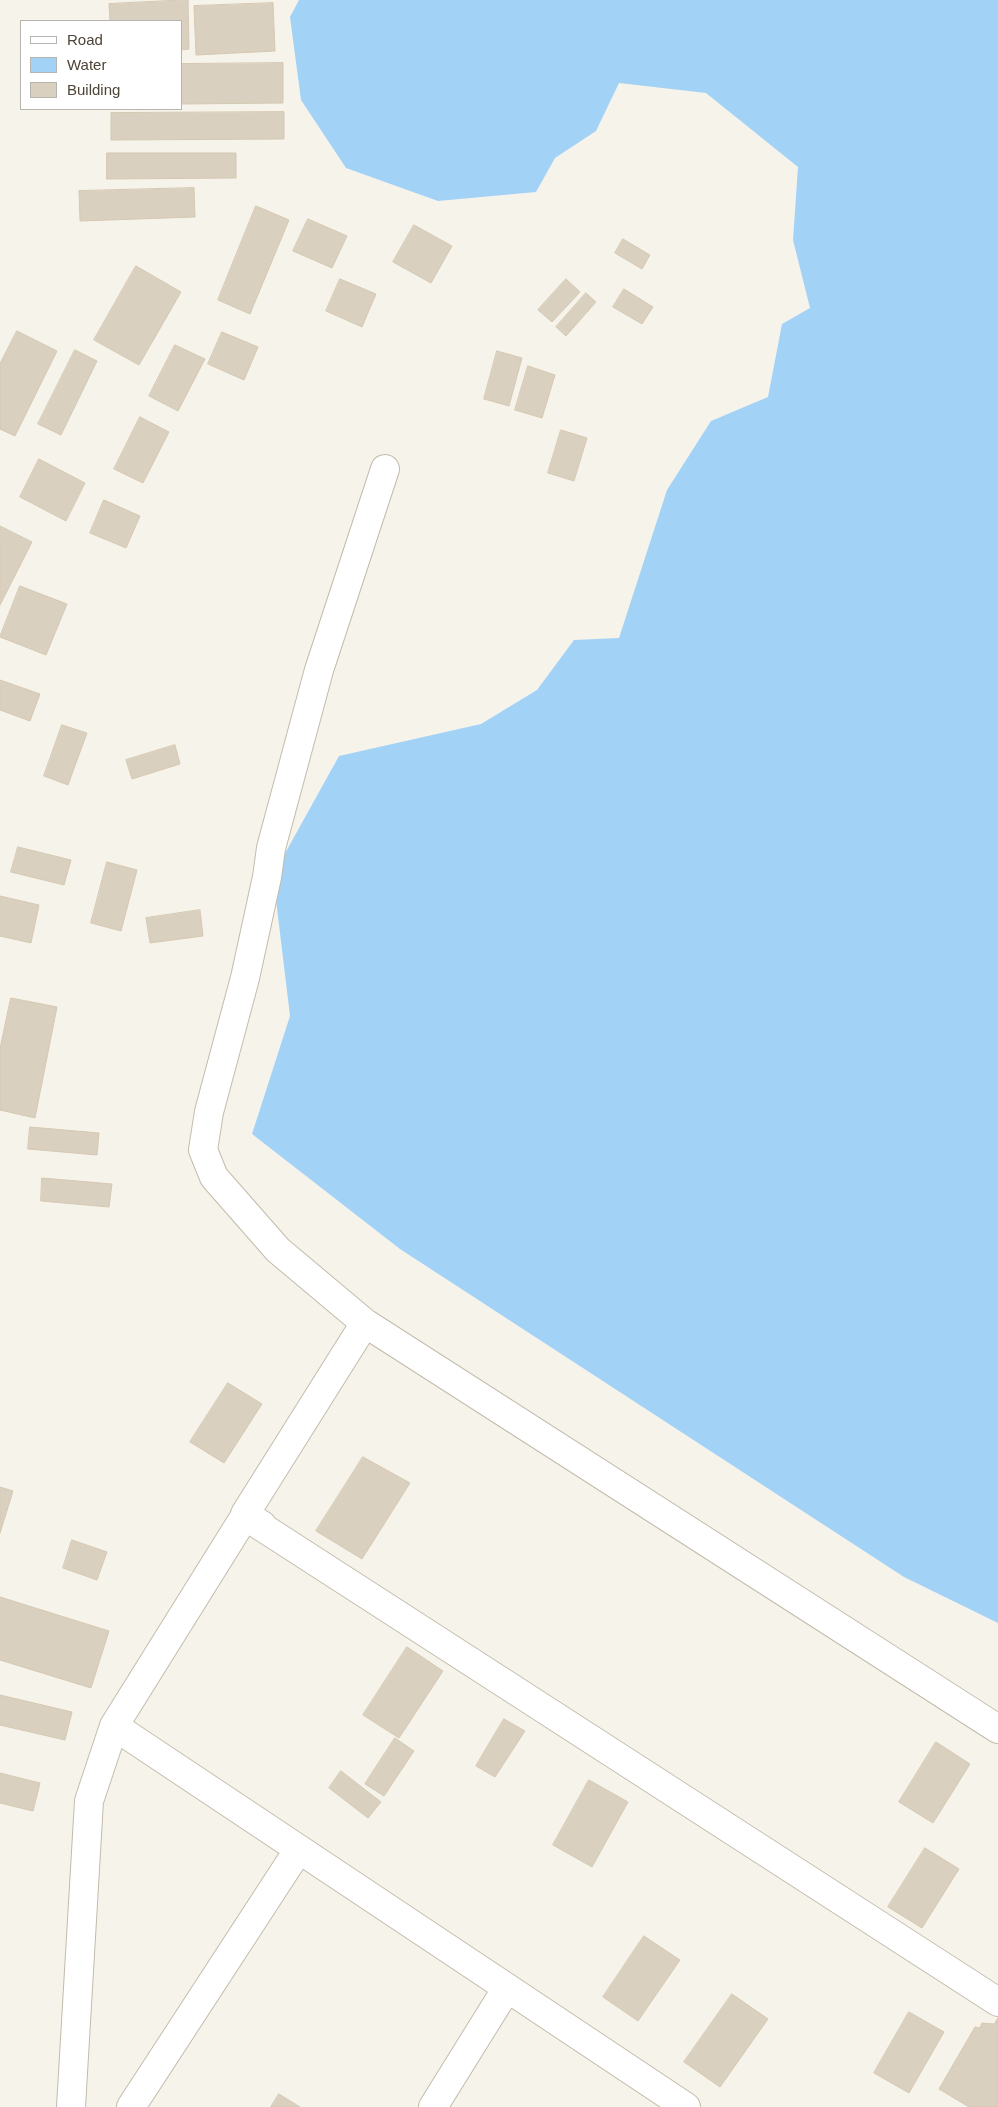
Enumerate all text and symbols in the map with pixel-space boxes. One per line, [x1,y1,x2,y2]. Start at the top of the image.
legend [20,20,182,110]
text: Road [67,31,103,48]
text: Water [67,56,106,73]
text: Building [67,81,120,98]

